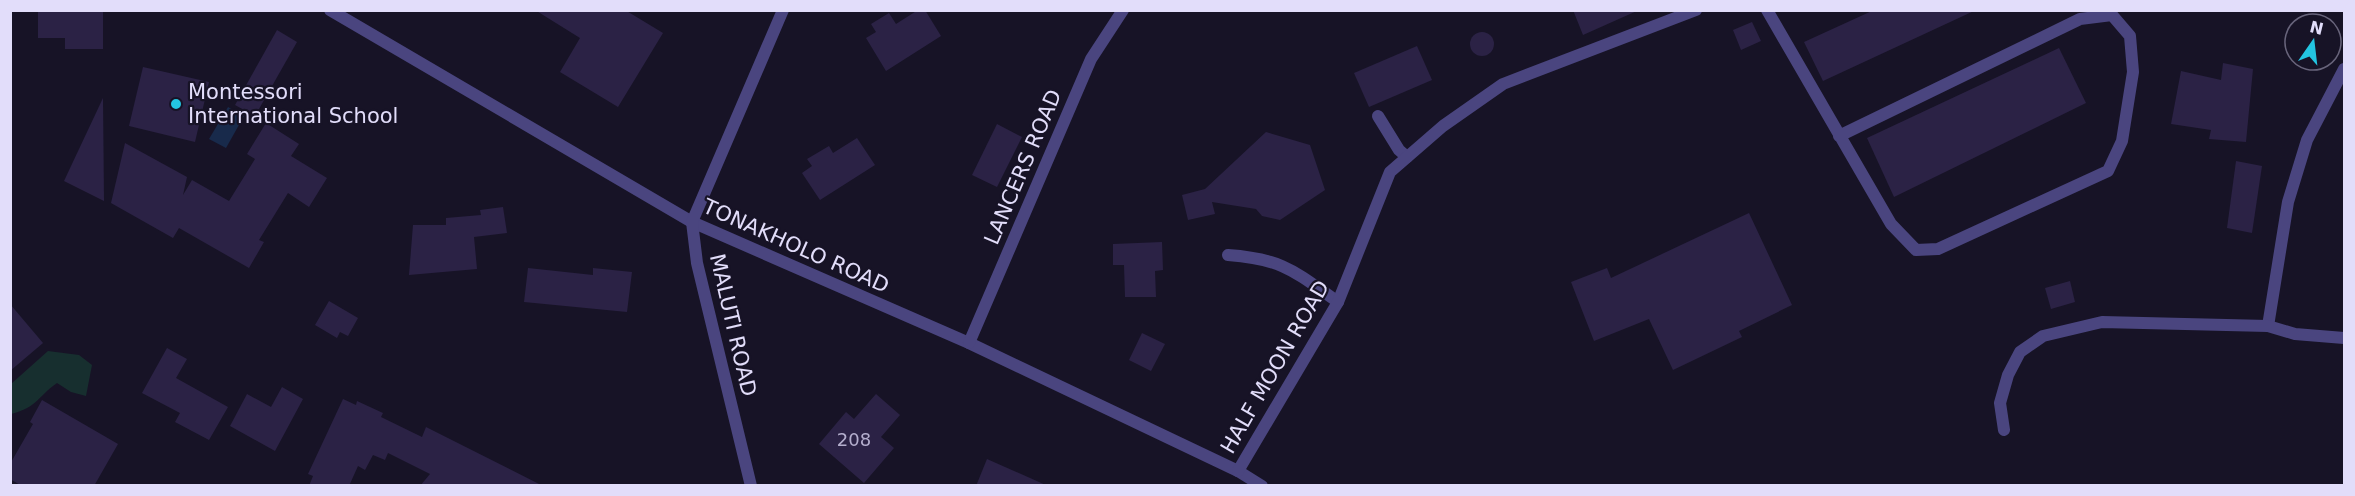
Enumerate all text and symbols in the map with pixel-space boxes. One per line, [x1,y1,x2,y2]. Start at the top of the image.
north arrow [2283,12,2343,72]
text: N [2308,17,2325,39]
place label: Montessori International School [188,80,398,128]
street label: LANCERS ROAD [980,86,1066,248]
marker: Montessori International School [169,97,183,111]
street label: TONAKHOLO ROAD [698,194,893,298]
street label: MALUTI ROAD [705,251,761,399]
street label: HALF MOON ROAD [1216,276,1334,458]
house number: 208 [837,429,871,450]

